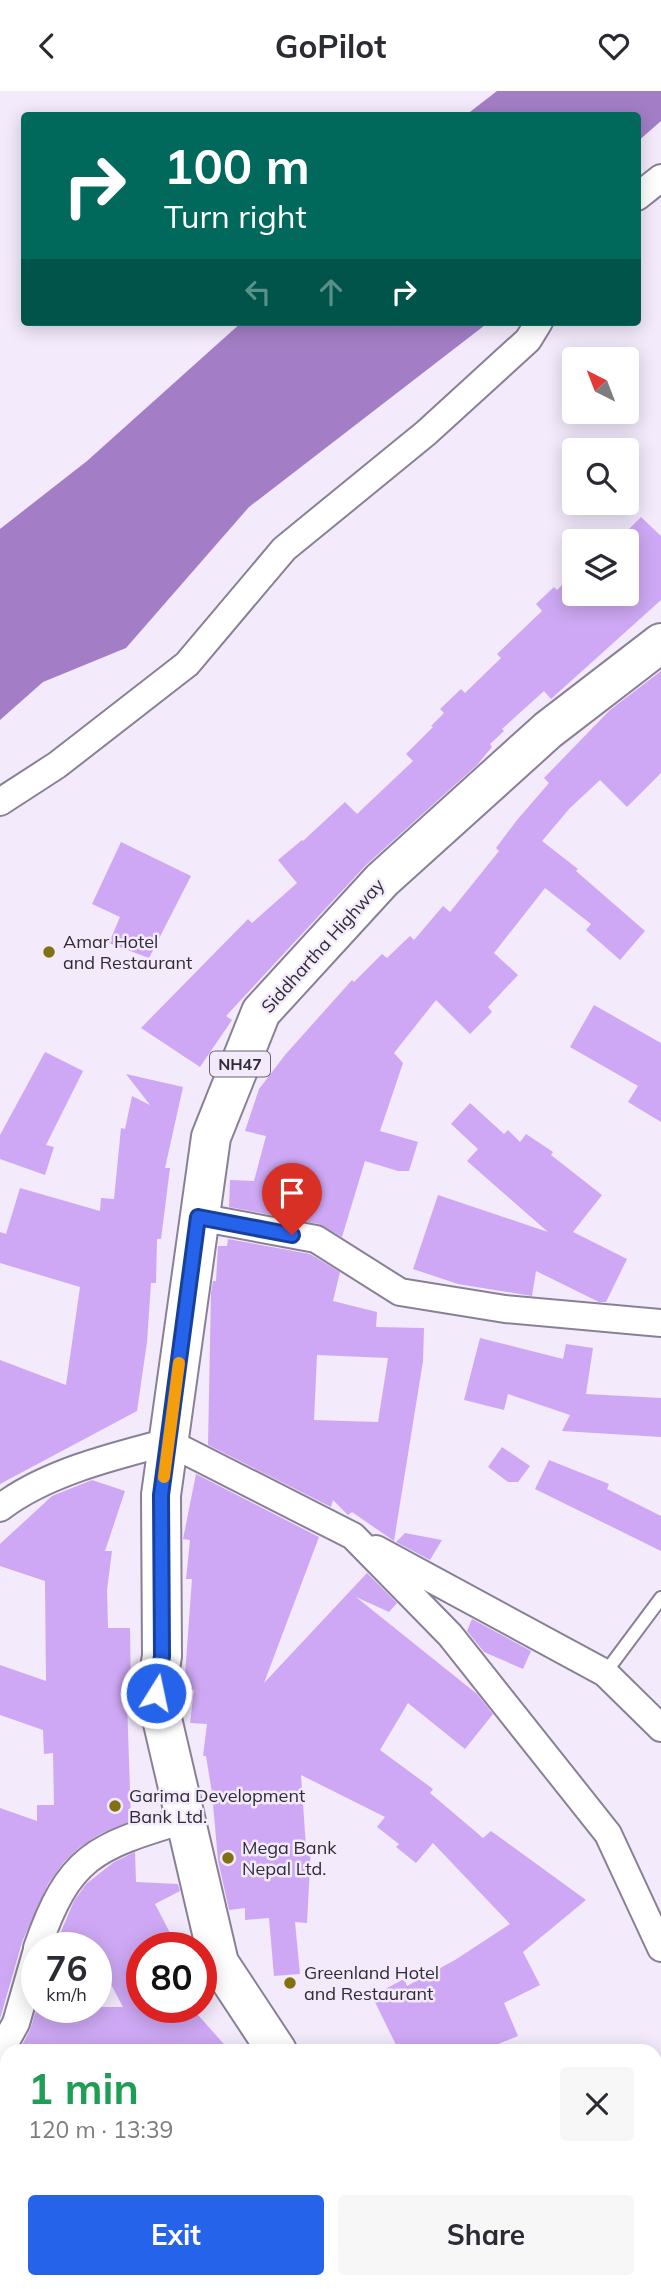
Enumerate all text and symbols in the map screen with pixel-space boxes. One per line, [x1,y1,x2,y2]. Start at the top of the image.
text: GoPilot [275,26,386,66]
icon: back [28,27,66,65]
icon: heart [595,27,633,65]
text: 100 m [164,135,310,196]
icon: right [49,140,140,231]
text: Turn right [164,196,307,236]
icon: left [239,273,277,311]
icon: ahead [312,273,350,311]
icon: right [385,273,423,311]
north arrow [562,347,639,423]
map controls [562,347,639,606]
button: search [562,438,639,515]
button: layers [562,529,639,606]
street label: Siddhartha Highway [256,873,389,1018]
place label: Amar Hotel and Restaurant [63,930,192,974]
marker: Amar Hotel and Restaurant [41,944,57,960]
road number: NH47 [210,1051,270,1077]
pin [262,1163,322,1235]
icon: arrive [273,1174,311,1212]
position arrow [119,1656,193,1730]
place label: Garima Development Bank Ltd. [129,1784,305,1828]
marker: Garima Development Bank Ltd. [107,1798,123,1814]
place label: Mega Bank Nepal Ltd. [242,1836,337,1880]
marker: Mega Bank Nepal Ltd. [220,1850,236,1866]
speed limit sign: 80 [126,1932,217,2023]
text: 76 [45,1946,88,1990]
place label: Greenland Hotel and Restaurant [304,1961,439,2005]
marker: Greenland Hotel and Restaurant [282,1975,298,1991]
text: km/h [46,1983,87,2006]
text: 1 min [28,2062,139,2115]
button: close [560,2067,634,2141]
text: 120 m · 13:39 [28,2115,173,2144]
button: Exit [28,2195,324,2275]
button: Share [338,2195,634,2275]

